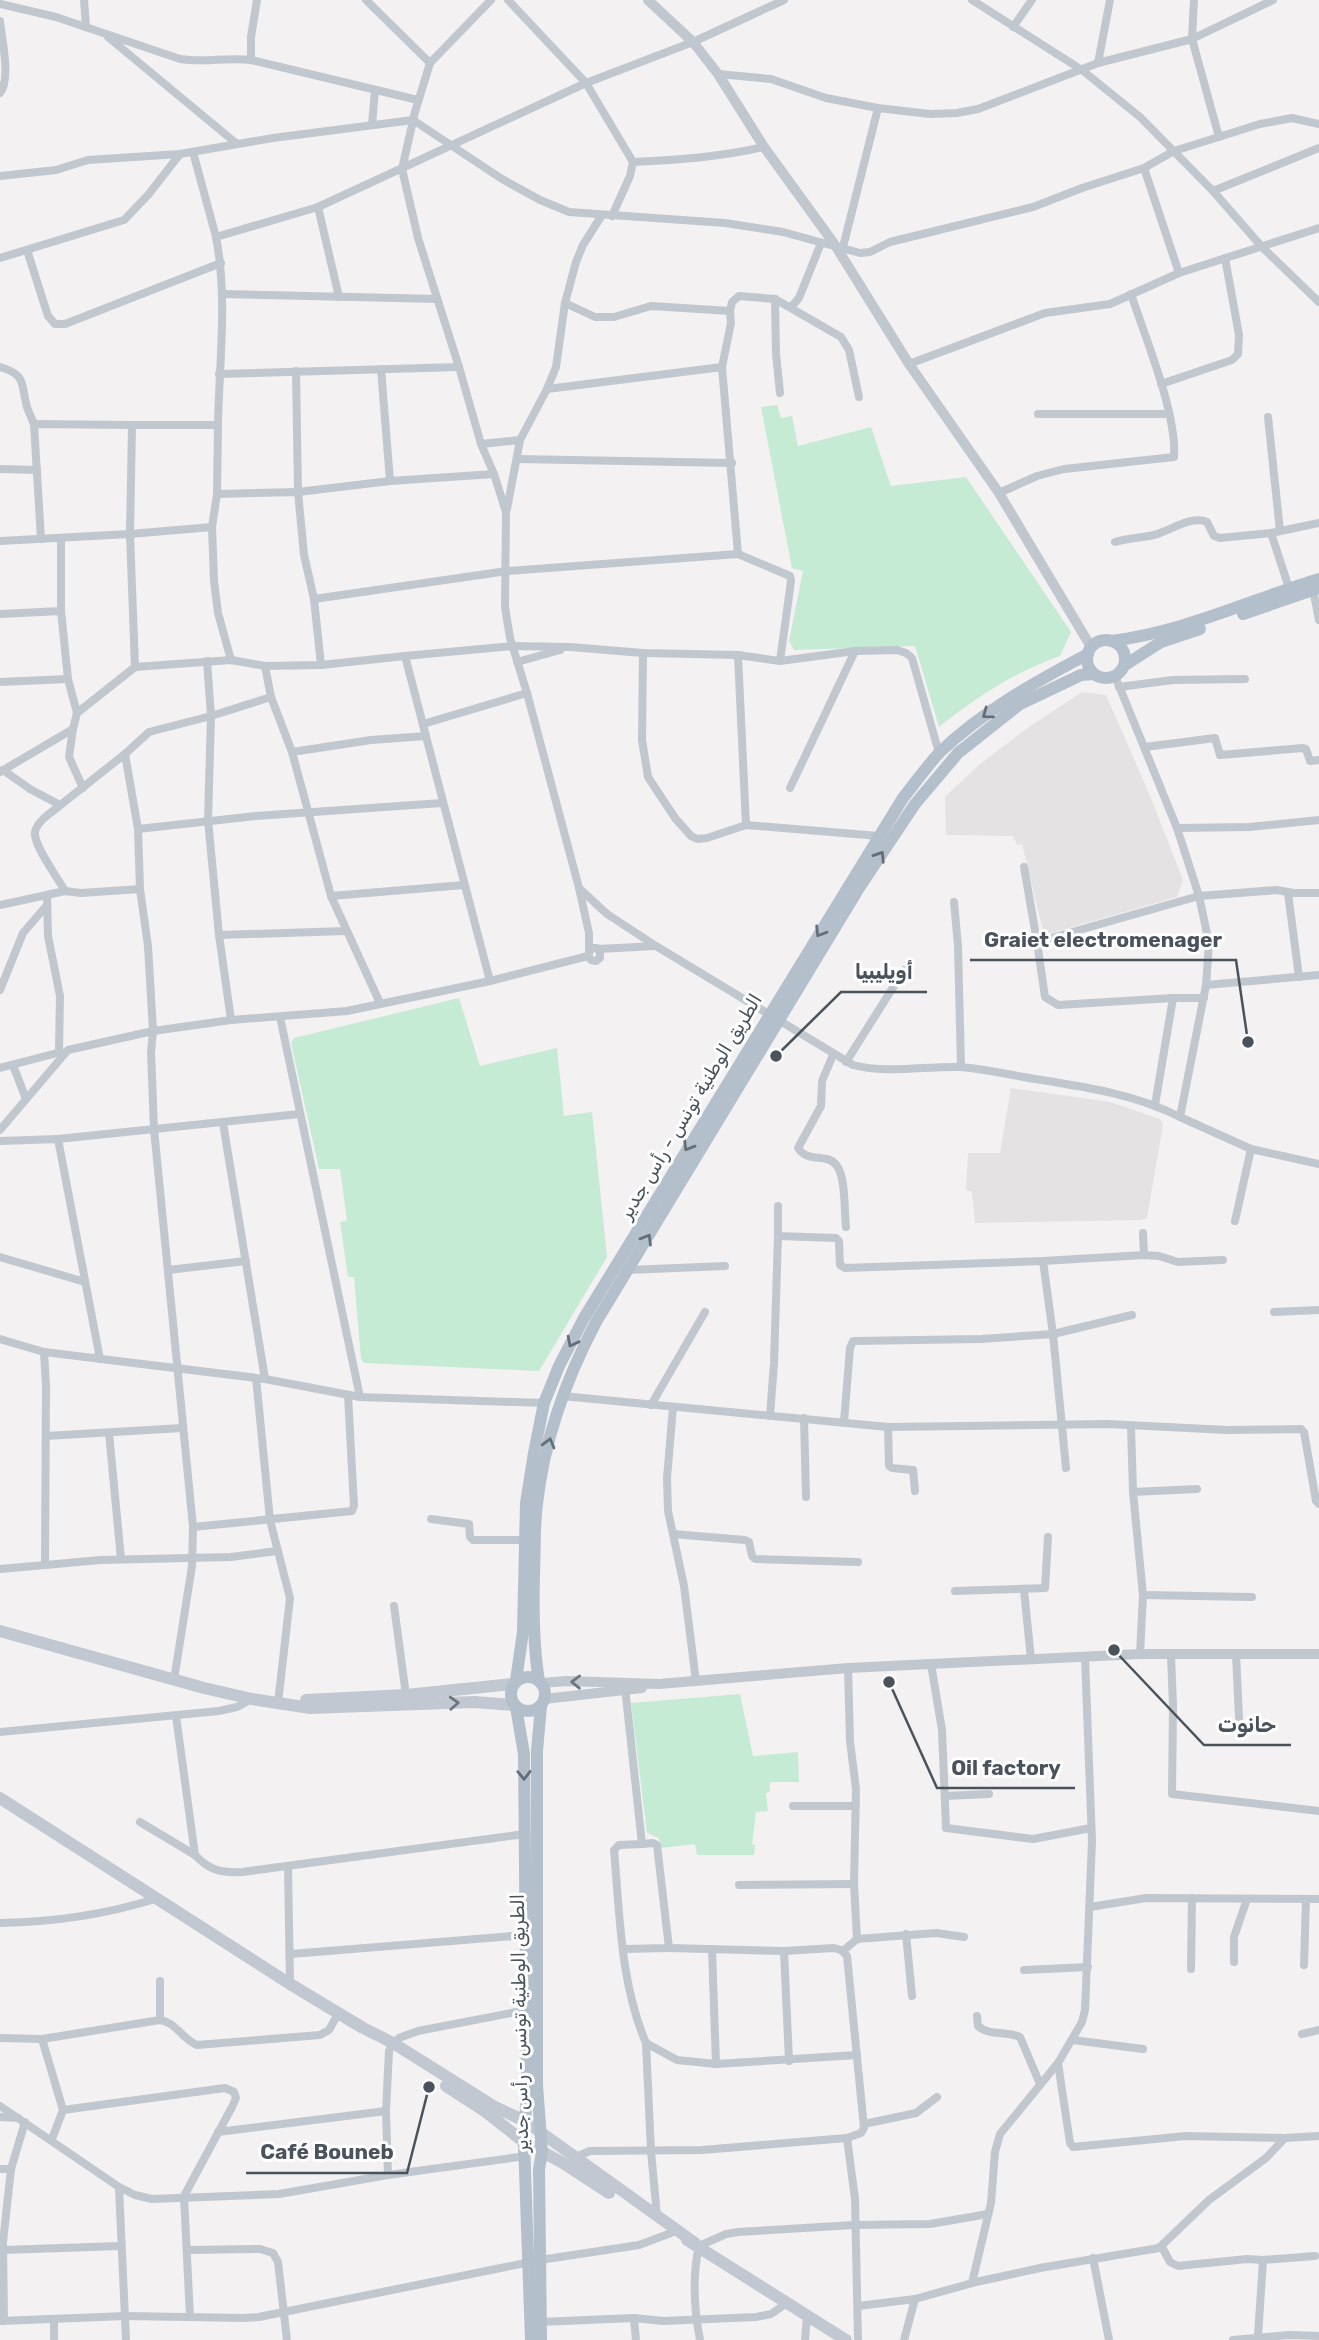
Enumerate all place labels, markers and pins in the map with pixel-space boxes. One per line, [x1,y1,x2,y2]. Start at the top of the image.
callout: Graiet electromenager [970,918,1236,960]
callout: أويليبيا [841,950,927,992]
callout: حانوت [1204,1703,1291,1745]
callout: Oil factory [937,1746,1075,1788]
callout: Café Bouneb [246,2131,407,2173]

